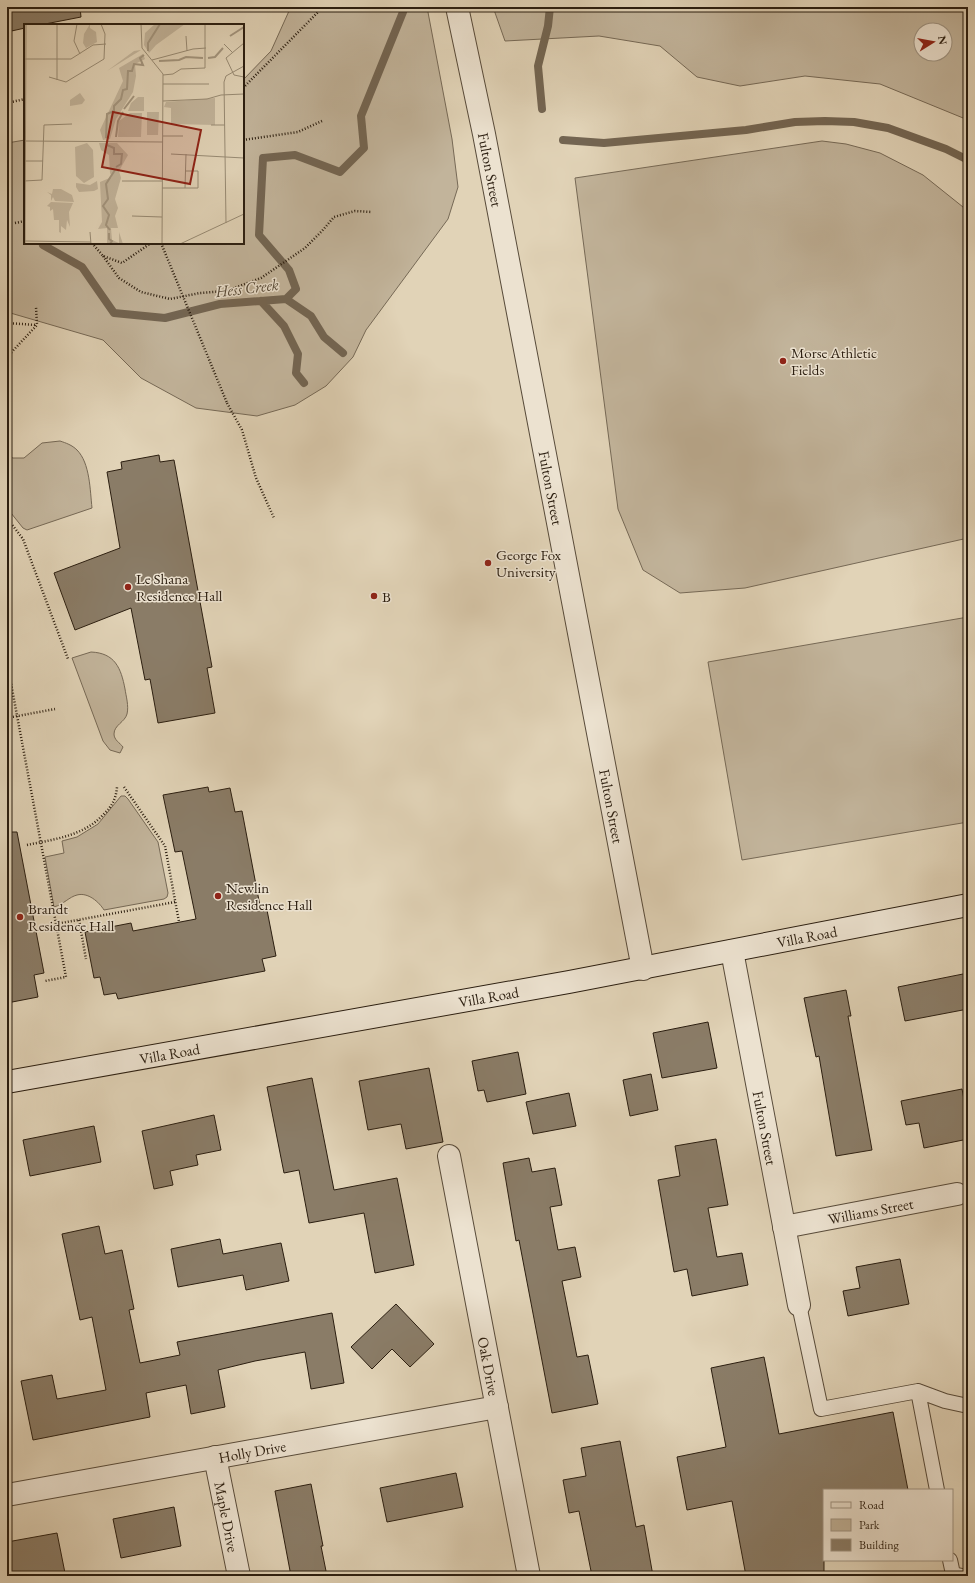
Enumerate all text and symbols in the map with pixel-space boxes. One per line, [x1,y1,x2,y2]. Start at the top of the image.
north arrow [913,22,953,62]
inset map [24,24,244,244]
text: N [935,34,951,46]
street label: Fulton Street [474,131,507,209]
water label: Hess Creek [213,274,280,302]
place label: Morse Athletic Fields [791,343,877,379]
marker: Morse Athletic Fields [778,356,788,366]
street label: Fulton Street [535,449,568,527]
place label: George Fox University [496,545,562,581]
marker: George Fox University [483,558,493,568]
place label: Le Shana Residence Hall [136,569,223,605]
marker: Le Shana Residence Hall [123,582,133,592]
place label: B [382,587,391,606]
marker: B [369,591,379,601]
street label: Fulton Street [596,767,628,845]
place label: Newlin Residence Hall [226,878,313,914]
marker: Newlin Residence Hall [213,891,223,901]
place label: Brandt Residence Hall [28,899,115,935]
marker: Brandt Residence Hall [15,912,25,922]
street label: Villa Road [775,921,839,951]
street label: Villa Road [457,982,521,1011]
street label: Villa Road [138,1038,202,1068]
street label: Fulton Street [749,1089,782,1167]
street label: Williams Street [826,1193,915,1228]
street label: Oak Drive [474,1335,504,1397]
street label: Holly Drive [217,1436,287,1466]
street label: Maple Drive [211,1480,243,1554]
legend [823,1489,953,1561]
text: Road [859,1497,885,1513]
text: Park [859,1517,880,1533]
text: Building [859,1537,900,1553]

